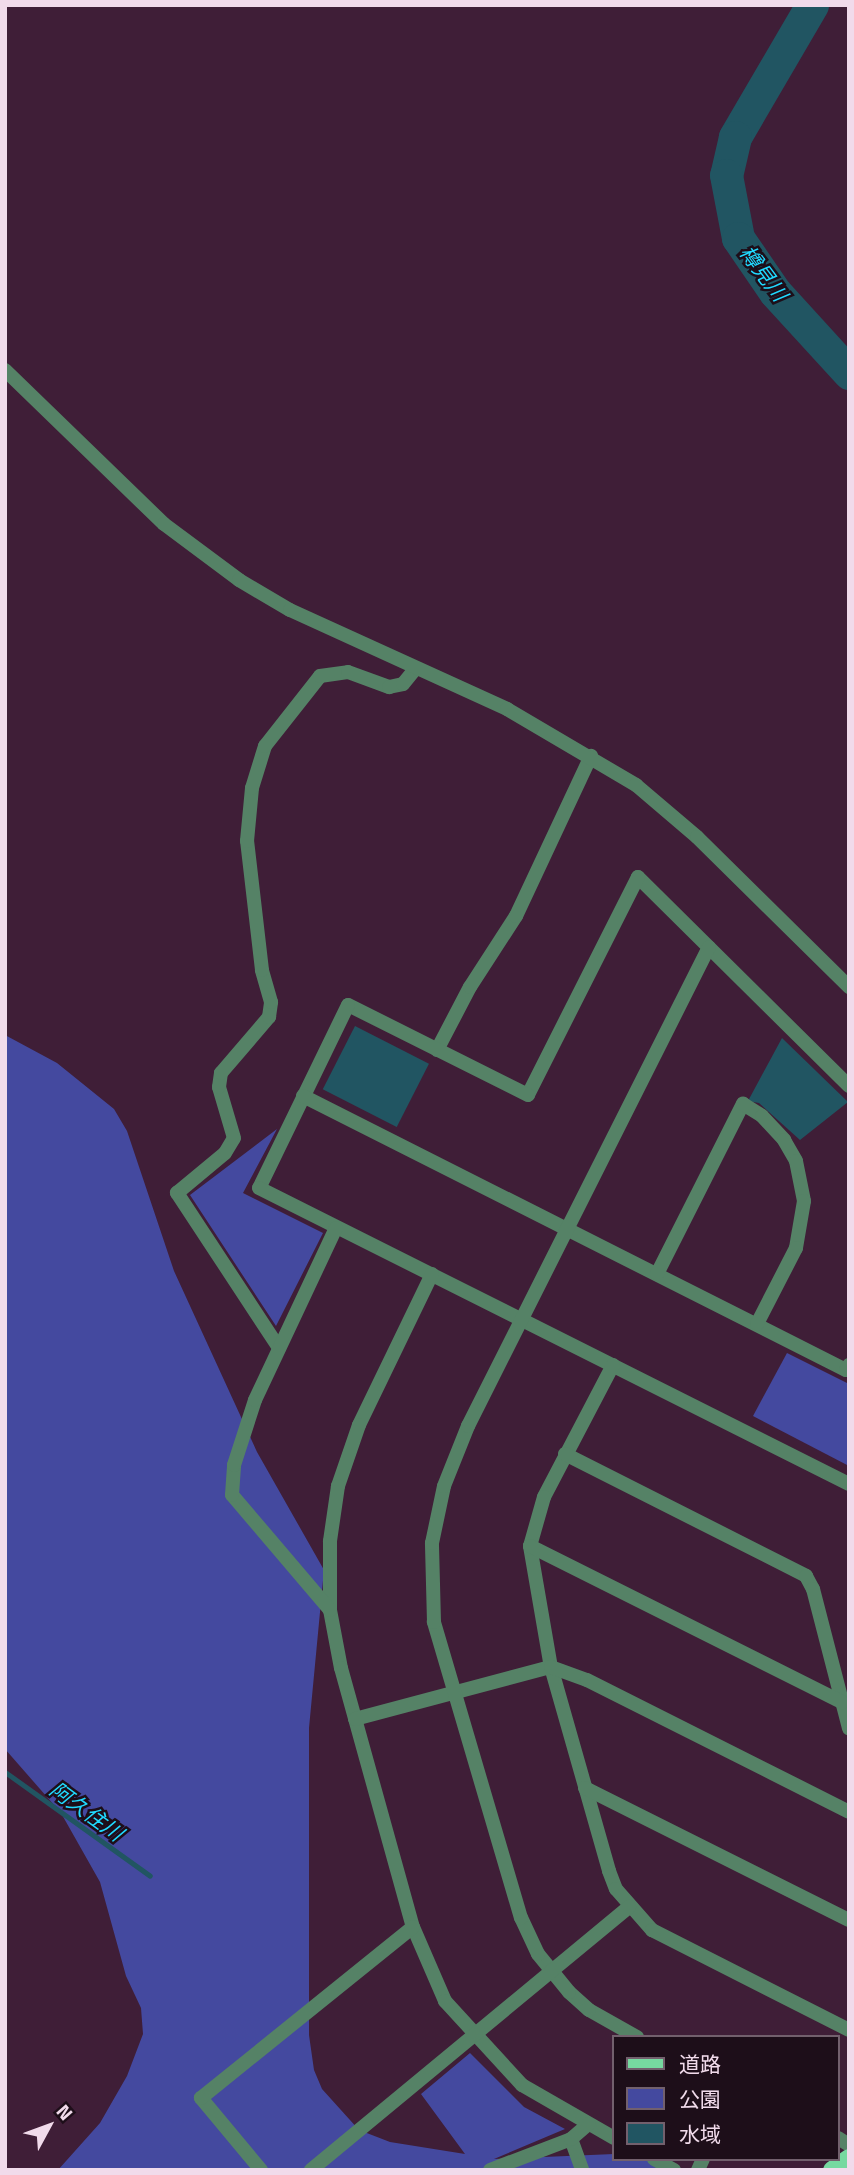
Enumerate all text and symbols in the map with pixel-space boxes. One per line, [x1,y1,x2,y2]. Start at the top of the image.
water label: 樽見川 [735,240,793,306]
water label: 阿久住川 [46,1776,128,1846]
legend [612,2035,840,2161]
text: 道路 [679,2048,721,2080]
text: 公園 [679,2083,721,2115]
north arrow [14,2091,84,2161]
text: N [50,2097,80,2126]
text: 水域 [679,2118,721,2150]

